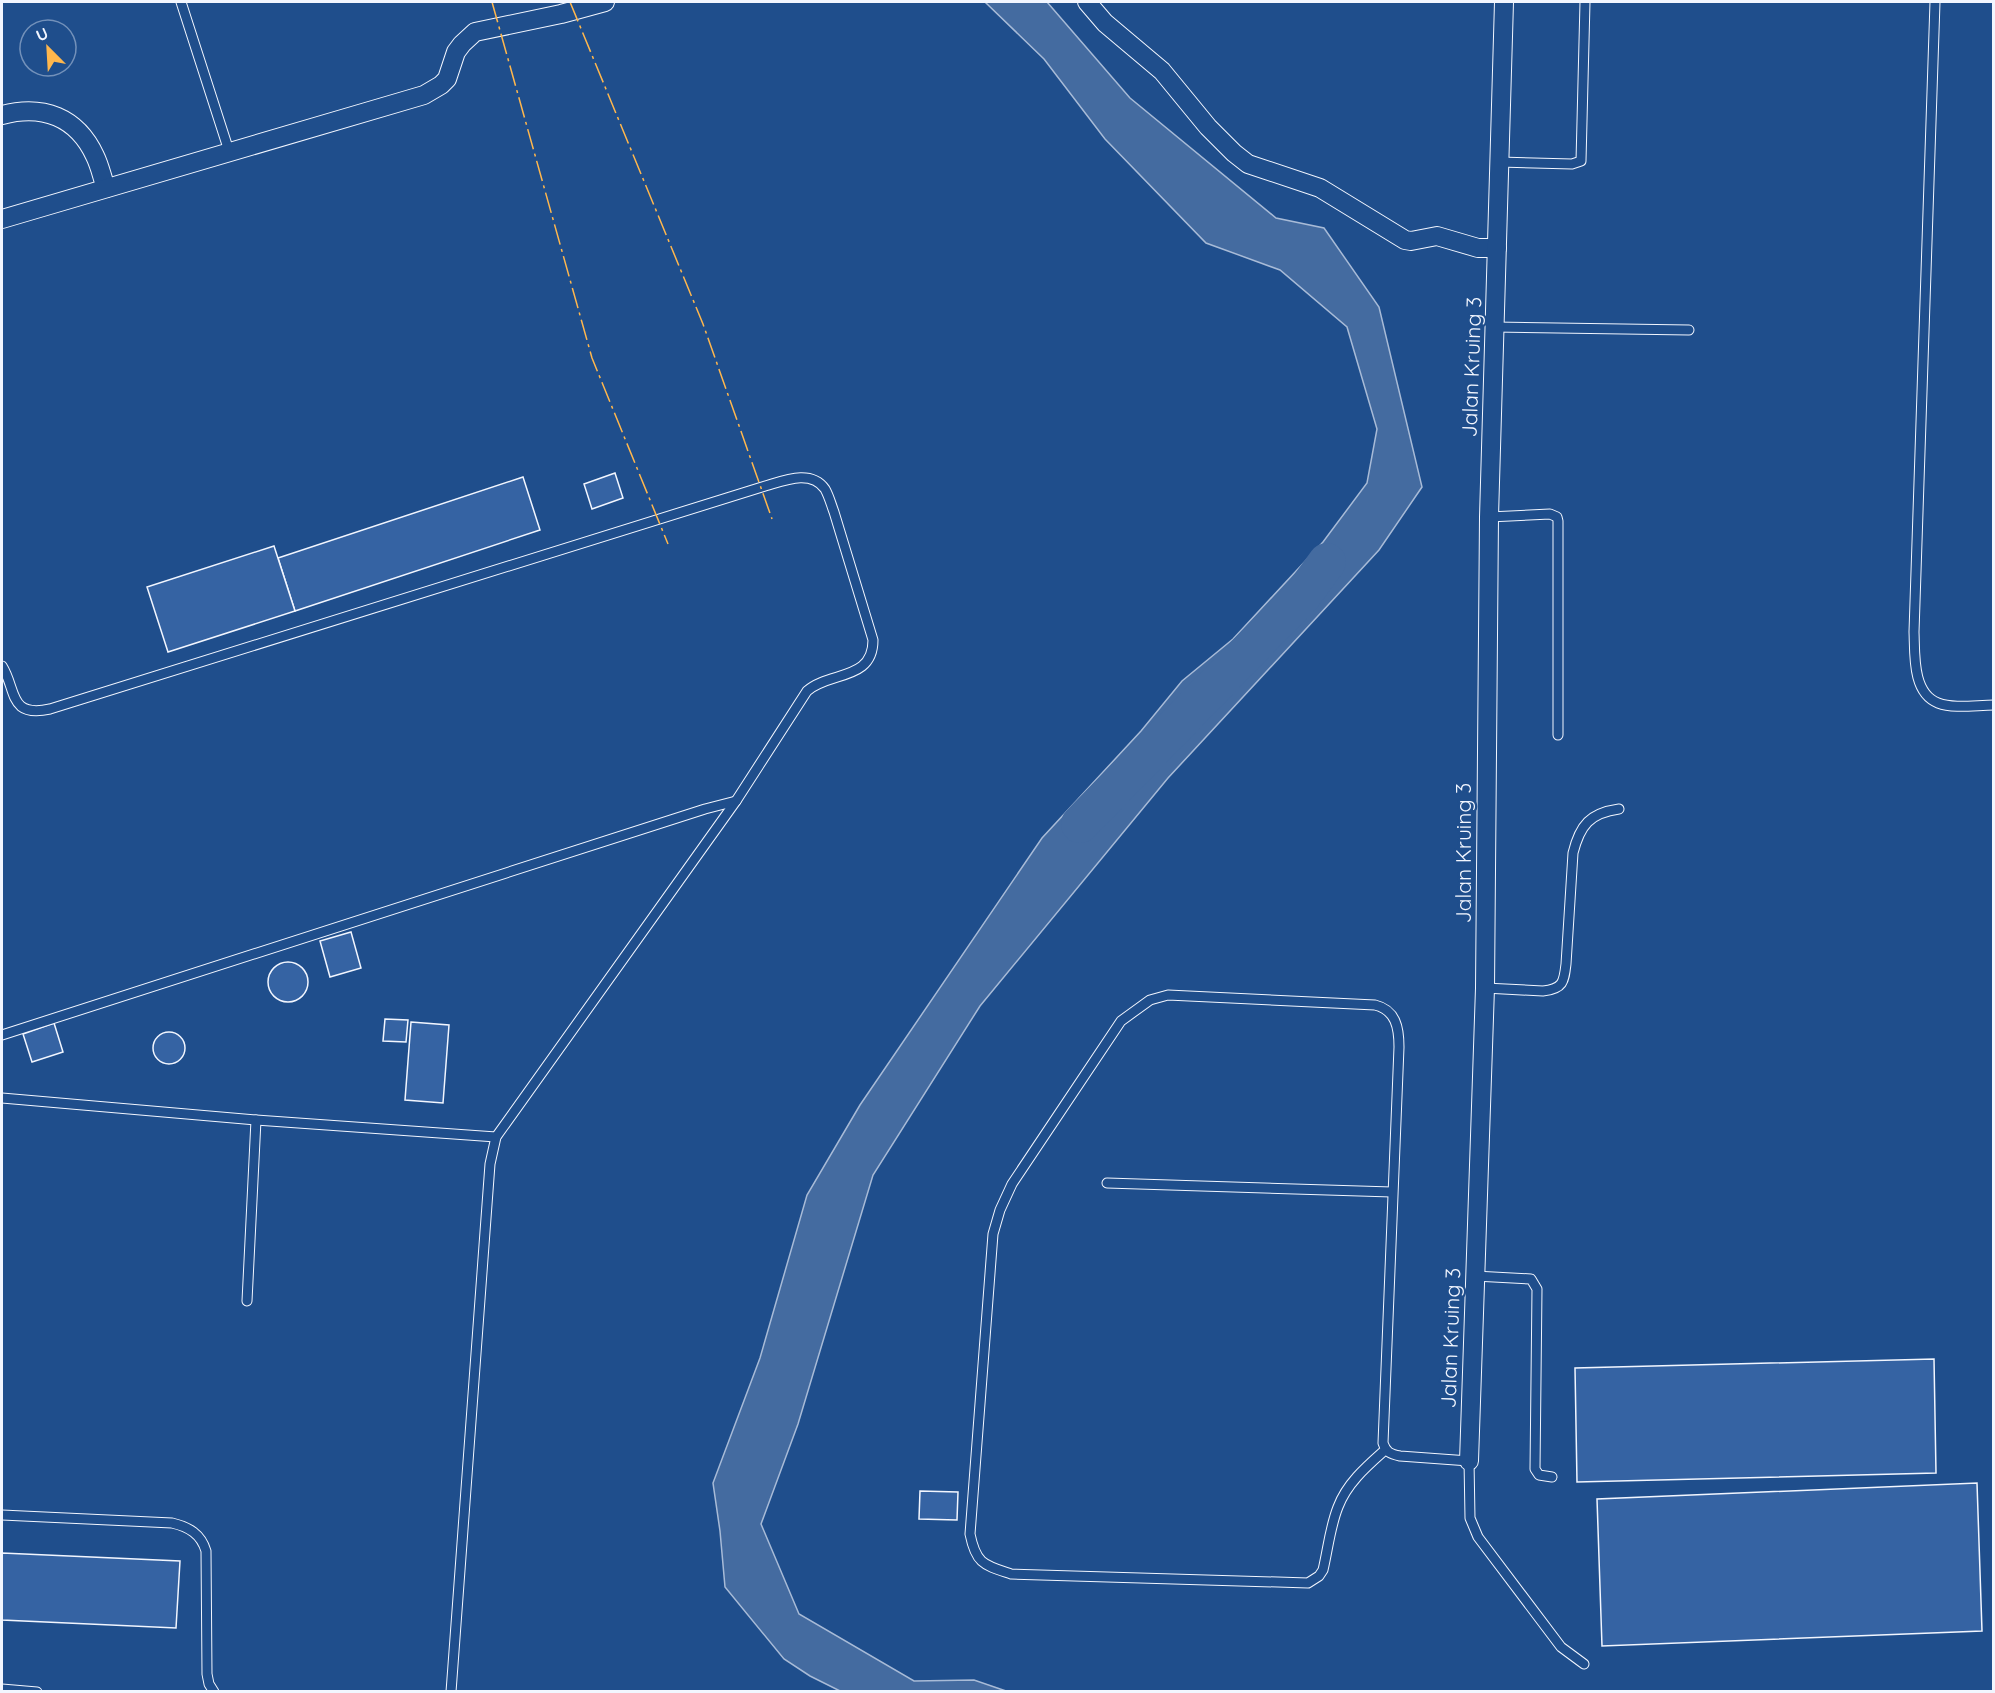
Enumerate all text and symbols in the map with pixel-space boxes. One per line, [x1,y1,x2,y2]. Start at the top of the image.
north arrow [18,18,78,78]
text: U [33,23,51,46]
street label: Jalan Kruing 3 [1456,296,1486,438]
street label: Jalan Kruing 3 [1450,783,1476,923]
street label: Jalan Kruing 3 [1435,1267,1465,1409]

